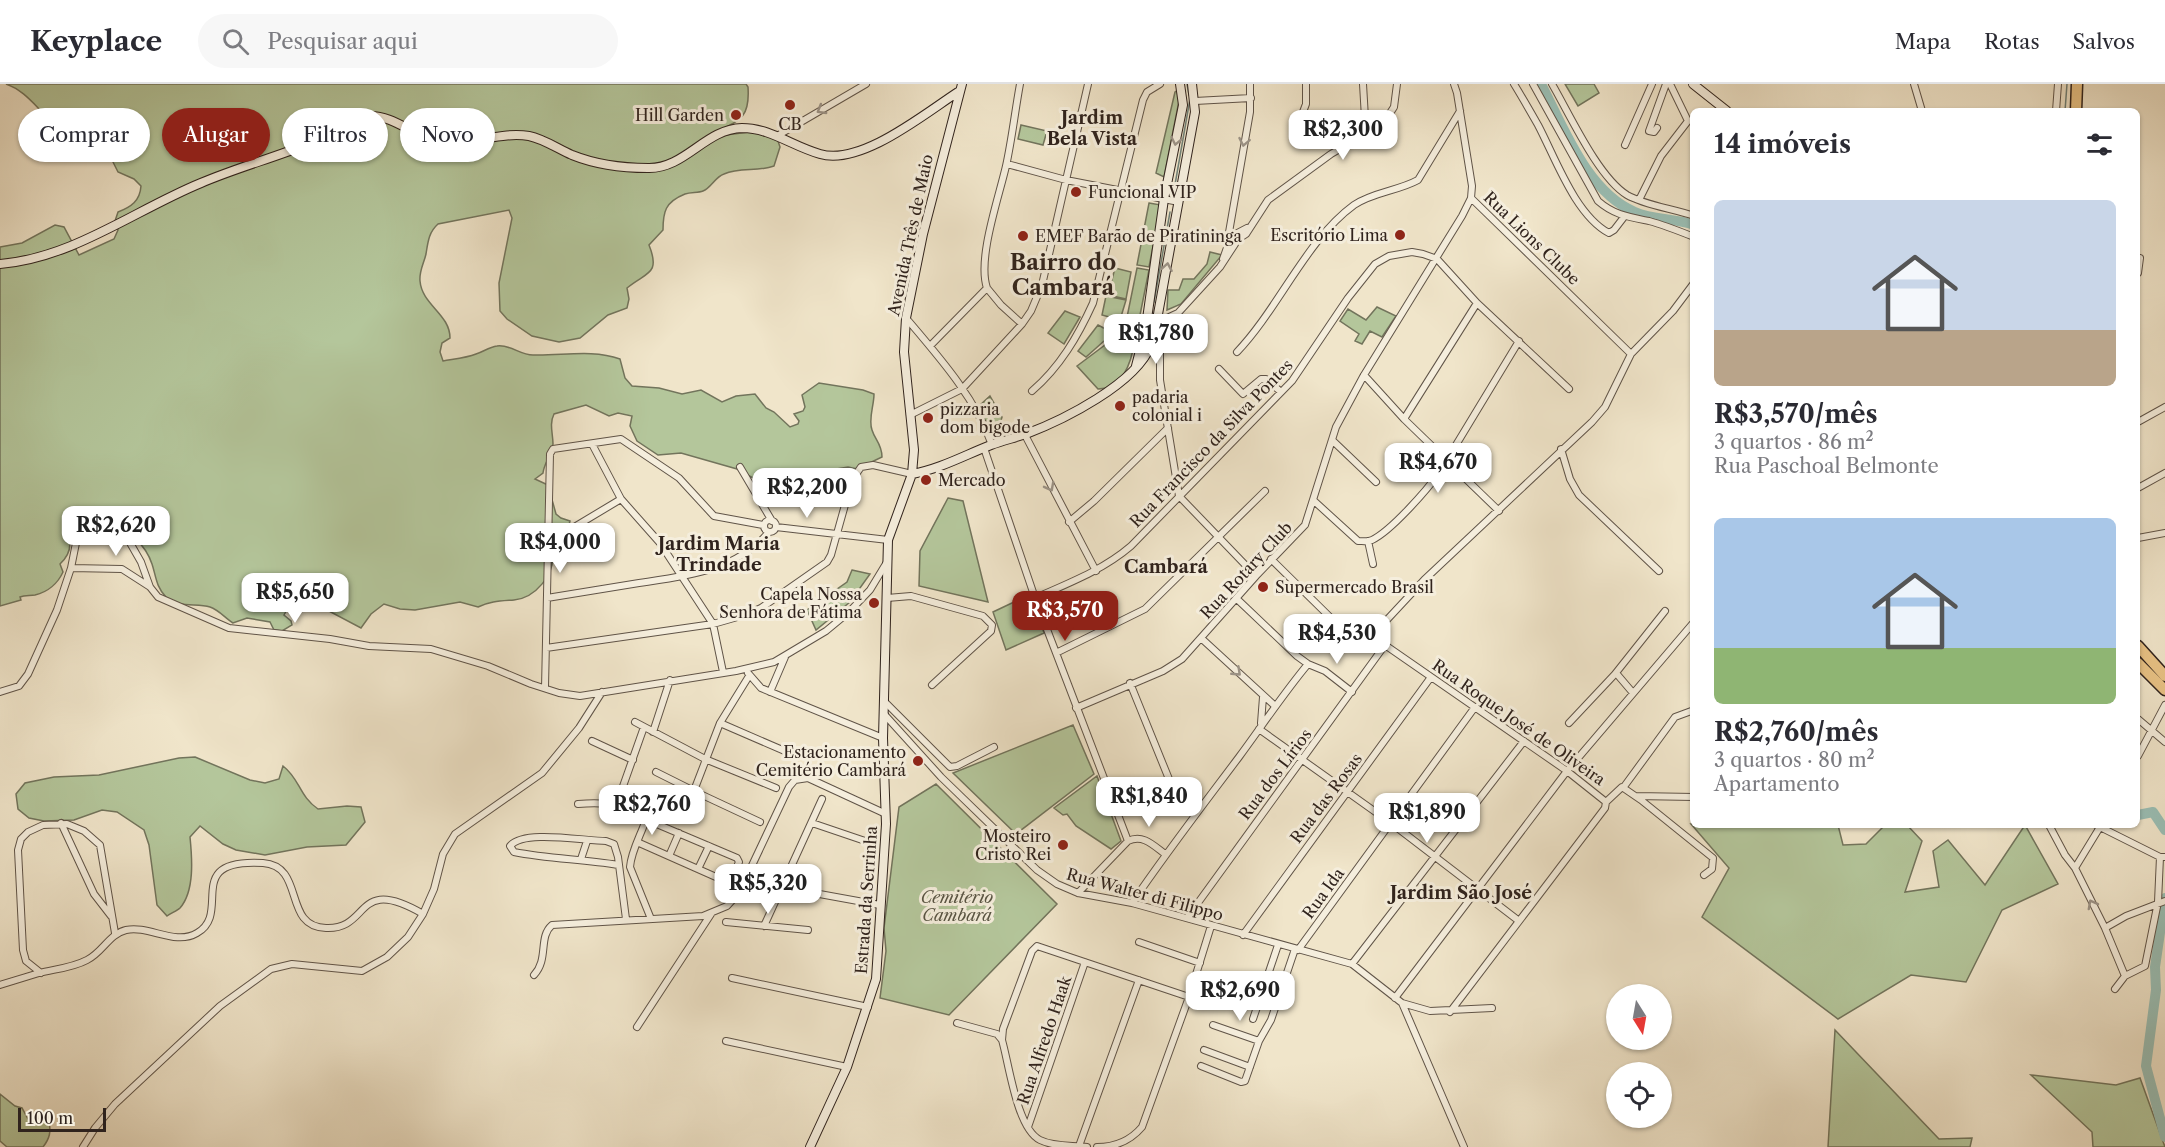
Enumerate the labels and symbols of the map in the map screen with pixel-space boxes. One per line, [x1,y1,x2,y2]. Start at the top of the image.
marker: CB [783,98,797,112]
one-way arrow [817,103,827,115]
place label: Hill Garden [635,105,724,125]
district label: Jardim Bela Vista [1047,107,1138,150]
marker: Hill Garden [729,108,743,122]
pin: R$2,300 [1288,110,1398,161]
place label: CB [778,114,802,134]
one-way arrow [1170,136,1183,146]
one-way arrow [1238,137,1251,147]
street label: Avenida Três de Maio [883,152,937,319]
place label: Funcional VIP [1088,182,1197,202]
marker: Funcional VIP [1069,185,1083,199]
street label: Rua Lions Clube [1480,187,1584,289]
place label: Escritório Lima [1270,225,1389,245]
place label: EMEF Barão de Piratininga [1035,226,1242,246]
marker: Escritório Lima [1393,228,1407,242]
marker: EMEF Barão de Piratininga [1016,229,1030,243]
district label: Bairro do Cambará [1010,249,1116,301]
one-way arrow [1160,262,1173,272]
pin: R$1,780 [1101,314,1211,365]
street label: Rua Francisco da Silva Pontes [1125,355,1297,531]
place label: padaria colonial i [1132,387,1202,425]
place label: pizzaria dom bigode [940,399,1030,437]
marker: padaria colonial i [1113,399,1127,413]
marker: pizzaria dom bigode [921,411,935,425]
pin: R$4,670 [1383,443,1493,494]
pin: R$2,200 [752,468,862,519]
place label: Mercado [938,470,1006,490]
marker: Mercado [919,473,933,487]
one-way arrow [1043,481,1054,491]
pin: R$2,620 [61,506,171,557]
street label: Rua Rotary Club [1196,517,1296,623]
pin: R$4,000 [505,523,615,574]
district label: Jardim Maria Trindade [655,533,780,576]
district label: Cambará [1124,556,1209,578]
pin: R$5,650 [240,573,350,624]
place label: Supermercado Brasil [1275,577,1434,597]
marker: Supermercado Brasil [1256,580,1270,594]
place label: Capela Nossa Senhora de Fátima [719,584,863,622]
pin: R$3,570 [1010,591,1120,642]
marker: Capela Nossa Senhora de Fátima [867,596,881,610]
pin: R$4,530 [1282,614,1392,665]
street label: Rua Roque José de Oliveira [1429,655,1610,790]
one-way arrow [1229,665,1240,676]
street label: Rua dos Lírios [1234,725,1316,823]
place label: Estacionamento Cemitério Cambará [756,742,907,780]
street label: Rua das Rosas [1286,749,1366,847]
marker: Estacionamento Cemitério Cambará [911,754,925,768]
pin: R$1,840 [1094,777,1204,828]
pin: R$2,760 [597,785,707,836]
pin: R$1,890 [1372,793,1482,844]
street label: Estrada da Serrinha [851,825,881,975]
place label: Mosteiro Cristo Rei [975,826,1051,864]
marker: Mosteiro Cristo Rei [1056,838,1070,852]
street label: Rua Walter di Filippo [1064,863,1226,925]
street label: Rua Ida [1298,863,1348,922]
pin: R$5,320 [713,864,823,915]
district label: Jardim São José [1387,882,1532,904]
park label: Cemitério Cambará [921,887,993,925]
one-way arrow [2088,900,2099,911]
pin: R$2,690 [1185,971,1295,1022]
street label: Rua Alfredo Haak [1013,972,1076,1107]
north arrow [1606,984,1672,1050]
scale bar [18,1105,106,1132]

